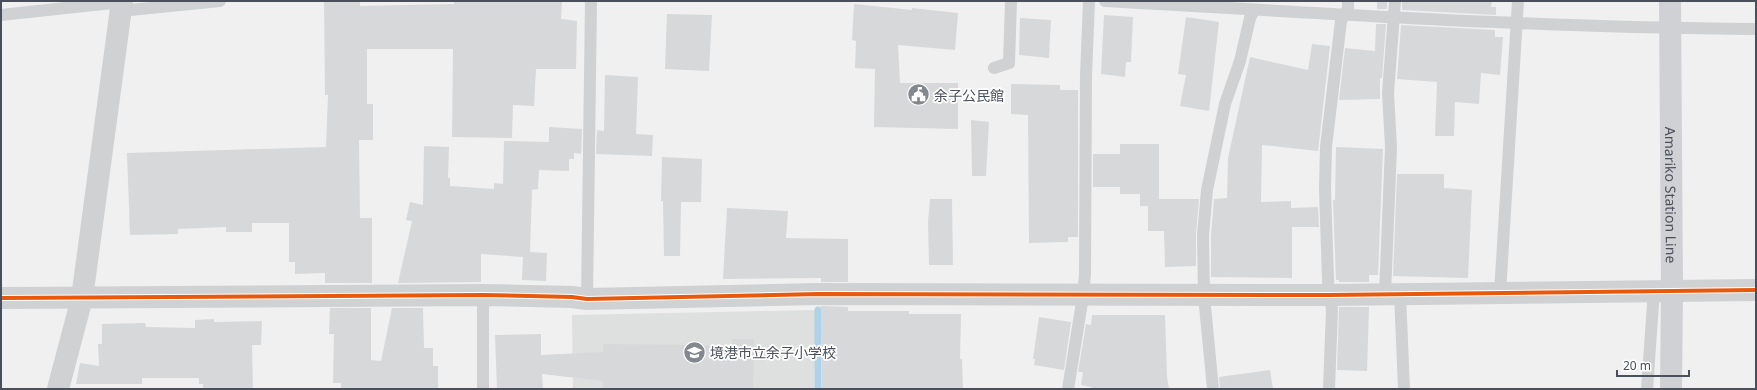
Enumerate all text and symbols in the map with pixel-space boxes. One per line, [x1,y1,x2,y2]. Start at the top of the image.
public building icon: 余子公民館 [905,82,931,108]
place label: 余子公民館 [934,86,1004,105]
street label: Amariko Station Line [1661,127,1681,263]
school or university icon: 境港市立余子小学校 [681,339,707,365]
place label: 境港市立余子小学校 [710,343,836,362]
scale bar [1617,352,1689,378]
text: 20 m [1623,357,1651,374]

